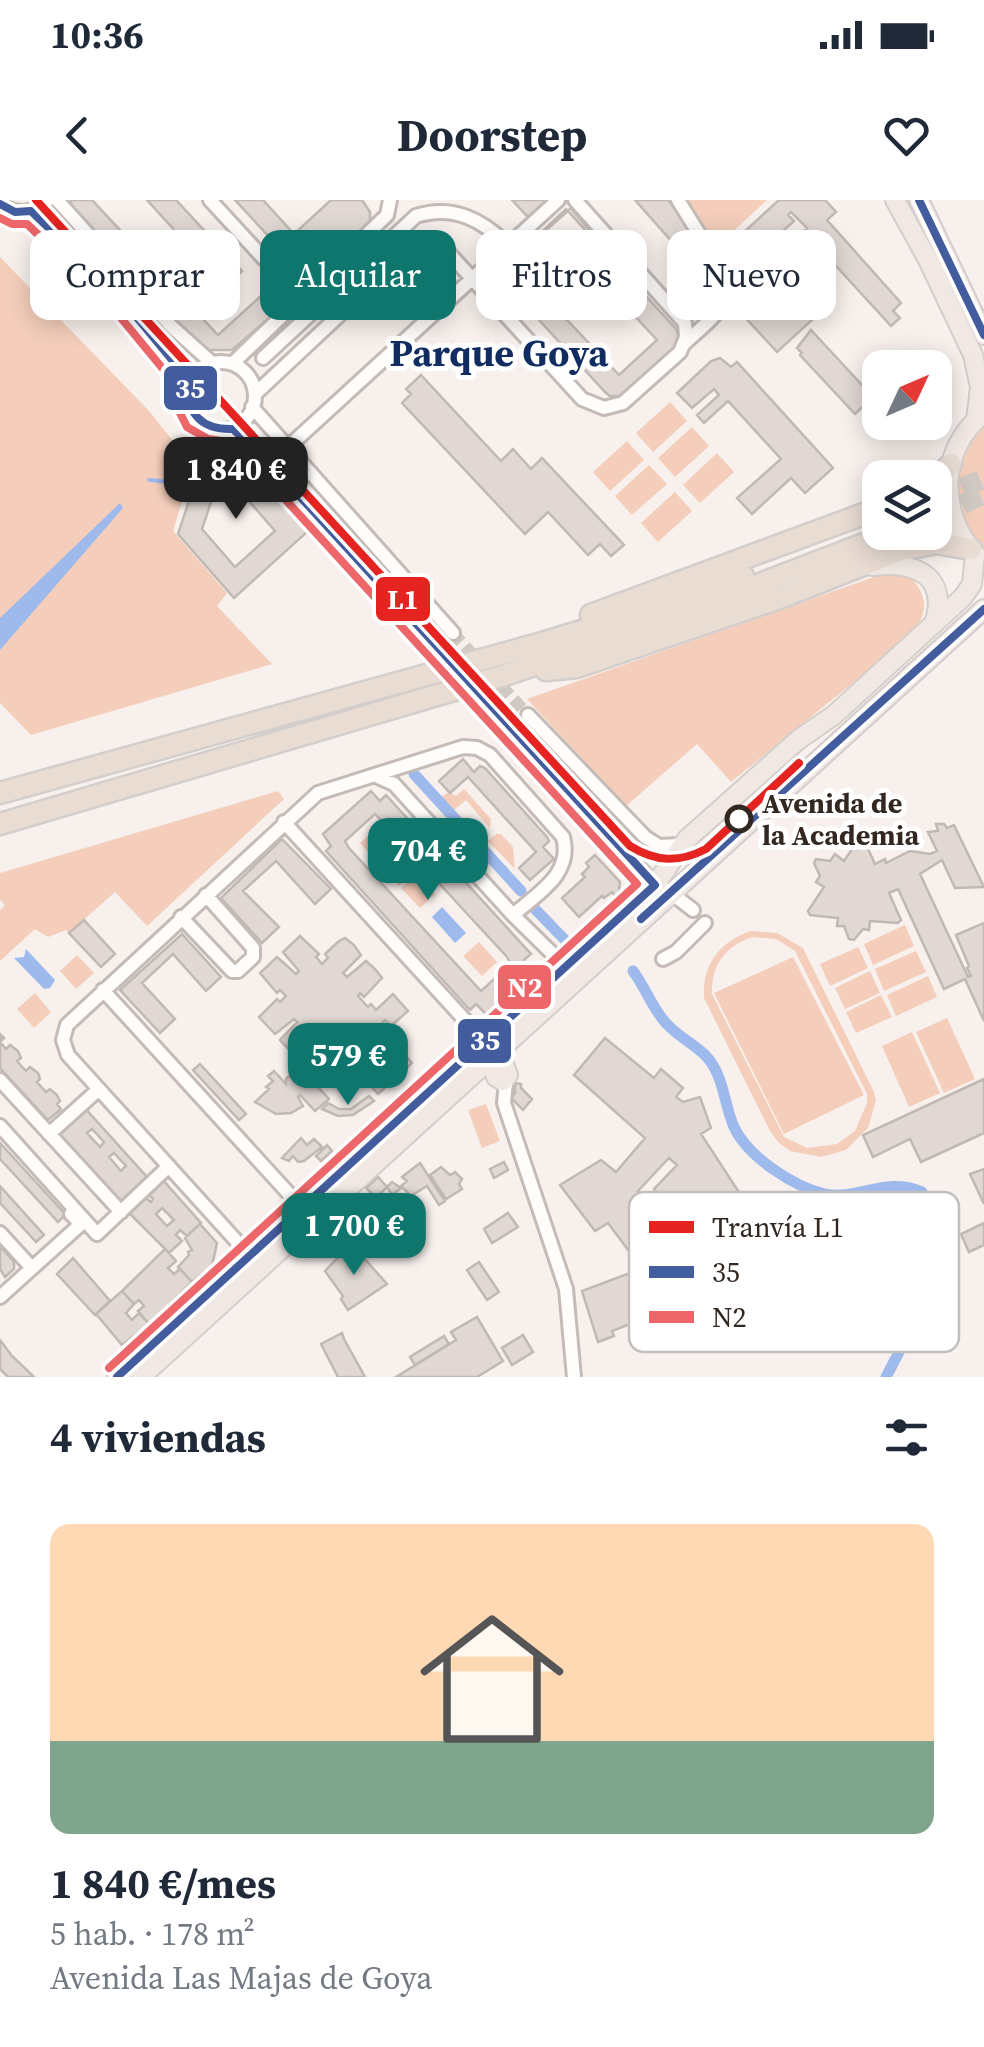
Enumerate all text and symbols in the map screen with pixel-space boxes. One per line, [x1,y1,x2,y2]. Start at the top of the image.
text: 10:36 [50,9,144,61]
text: Doorstep [397,104,587,166]
icon: back [50,108,105,163]
icon: heart [879,108,934,163]
chip: Comprar [30,230,240,320]
chip: Alquilar [260,230,456,320]
chip: Filtros [476,230,647,320]
chip: Nuevo [667,230,836,320]
district label: Parque Goya [390,327,609,379]
north arrow [862,350,952,440]
map controls [862,350,952,550]
line badge: 35 [162,364,219,412]
text: 35 [175,369,205,407]
pin: 1 840 € [144,437,328,522]
text: 1 840 € [186,447,286,491]
button: layers [862,460,952,550]
line badge: L1 [374,575,432,623]
text: L1 [387,580,419,618]
place label: Avenida de la Academia [762,784,919,854]
marker: Avenida de la Academia [726,806,752,832]
pin: 704 € [358,818,498,903]
text: 704 € [390,828,466,872]
line badge: N2 [496,963,553,1011]
text: N2 [507,968,543,1006]
line badge: 35 [456,1017,513,1065]
text: 35 [470,1021,500,1059]
pin: 579 € [278,1023,418,1108]
text: 579 € [310,1033,386,1077]
legend [629,1192,959,1352]
pin: 1 700 € [262,1193,446,1278]
text: 1 700 € [304,1203,404,1247]
text: Tranvía L1 [712,1208,844,1246]
text: 35 [712,1253,740,1291]
text: N2 [712,1298,747,1336]
text: 4 viviendas [50,1408,266,1466]
icon: filters [879,1410,934,1465]
icon: home [402,1589,582,1769]
text: 1 840 €/mes [50,1854,276,1912]
text: 5 hab. · 178 m² [50,1912,255,1956]
text: Avenida Las Majas de Goya [50,1956,433,2000]

